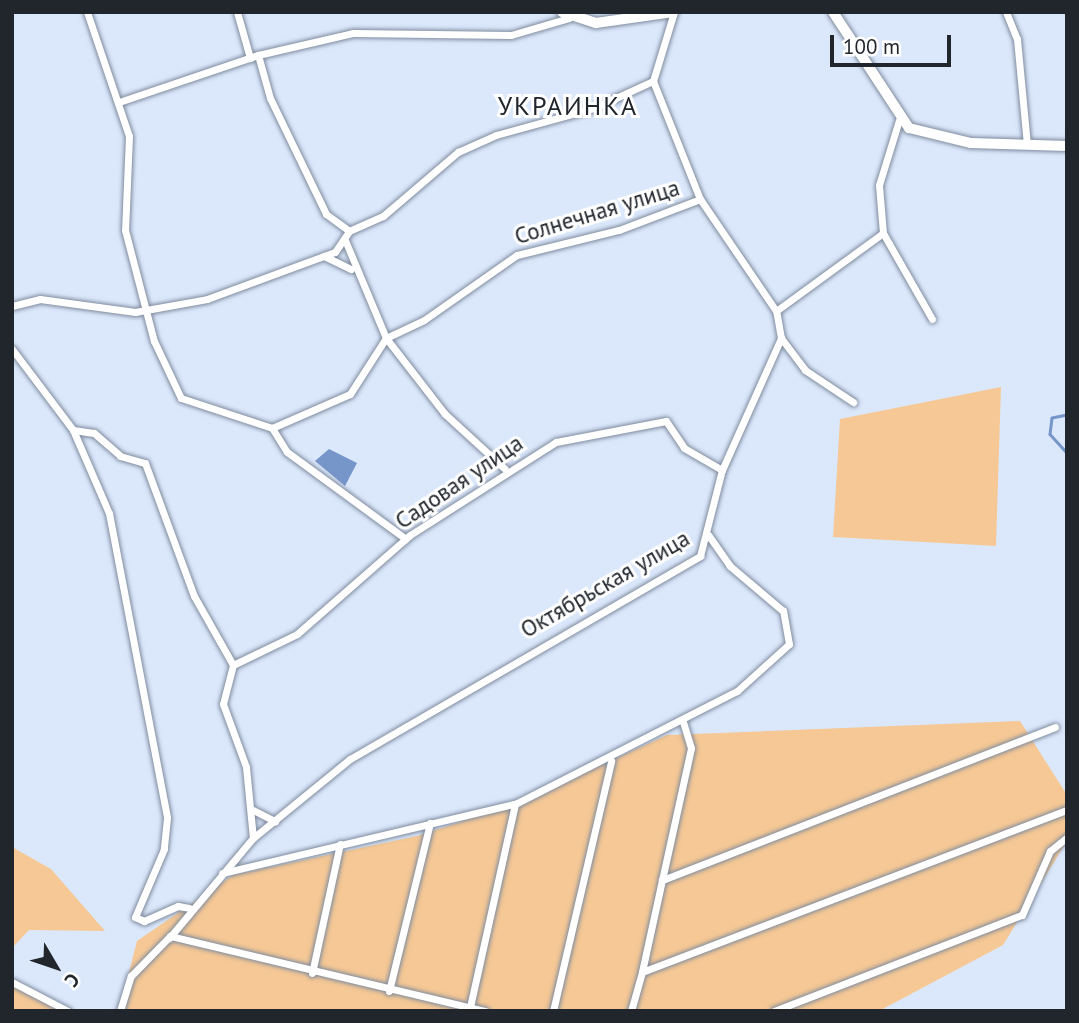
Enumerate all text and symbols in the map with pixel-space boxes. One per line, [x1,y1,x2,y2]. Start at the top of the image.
scale bar [834,21,955,65]
text: 100 m [843,33,900,60]
district label: УКРАИНКА [499,90,637,122]
street label: Солнечная улица [511,174,683,250]
street label: Садовая улица [390,429,528,535]
street label: Октябрьская улица [516,524,694,644]
north arrow [21,932,91,1002]
text: С [60,969,85,992]

